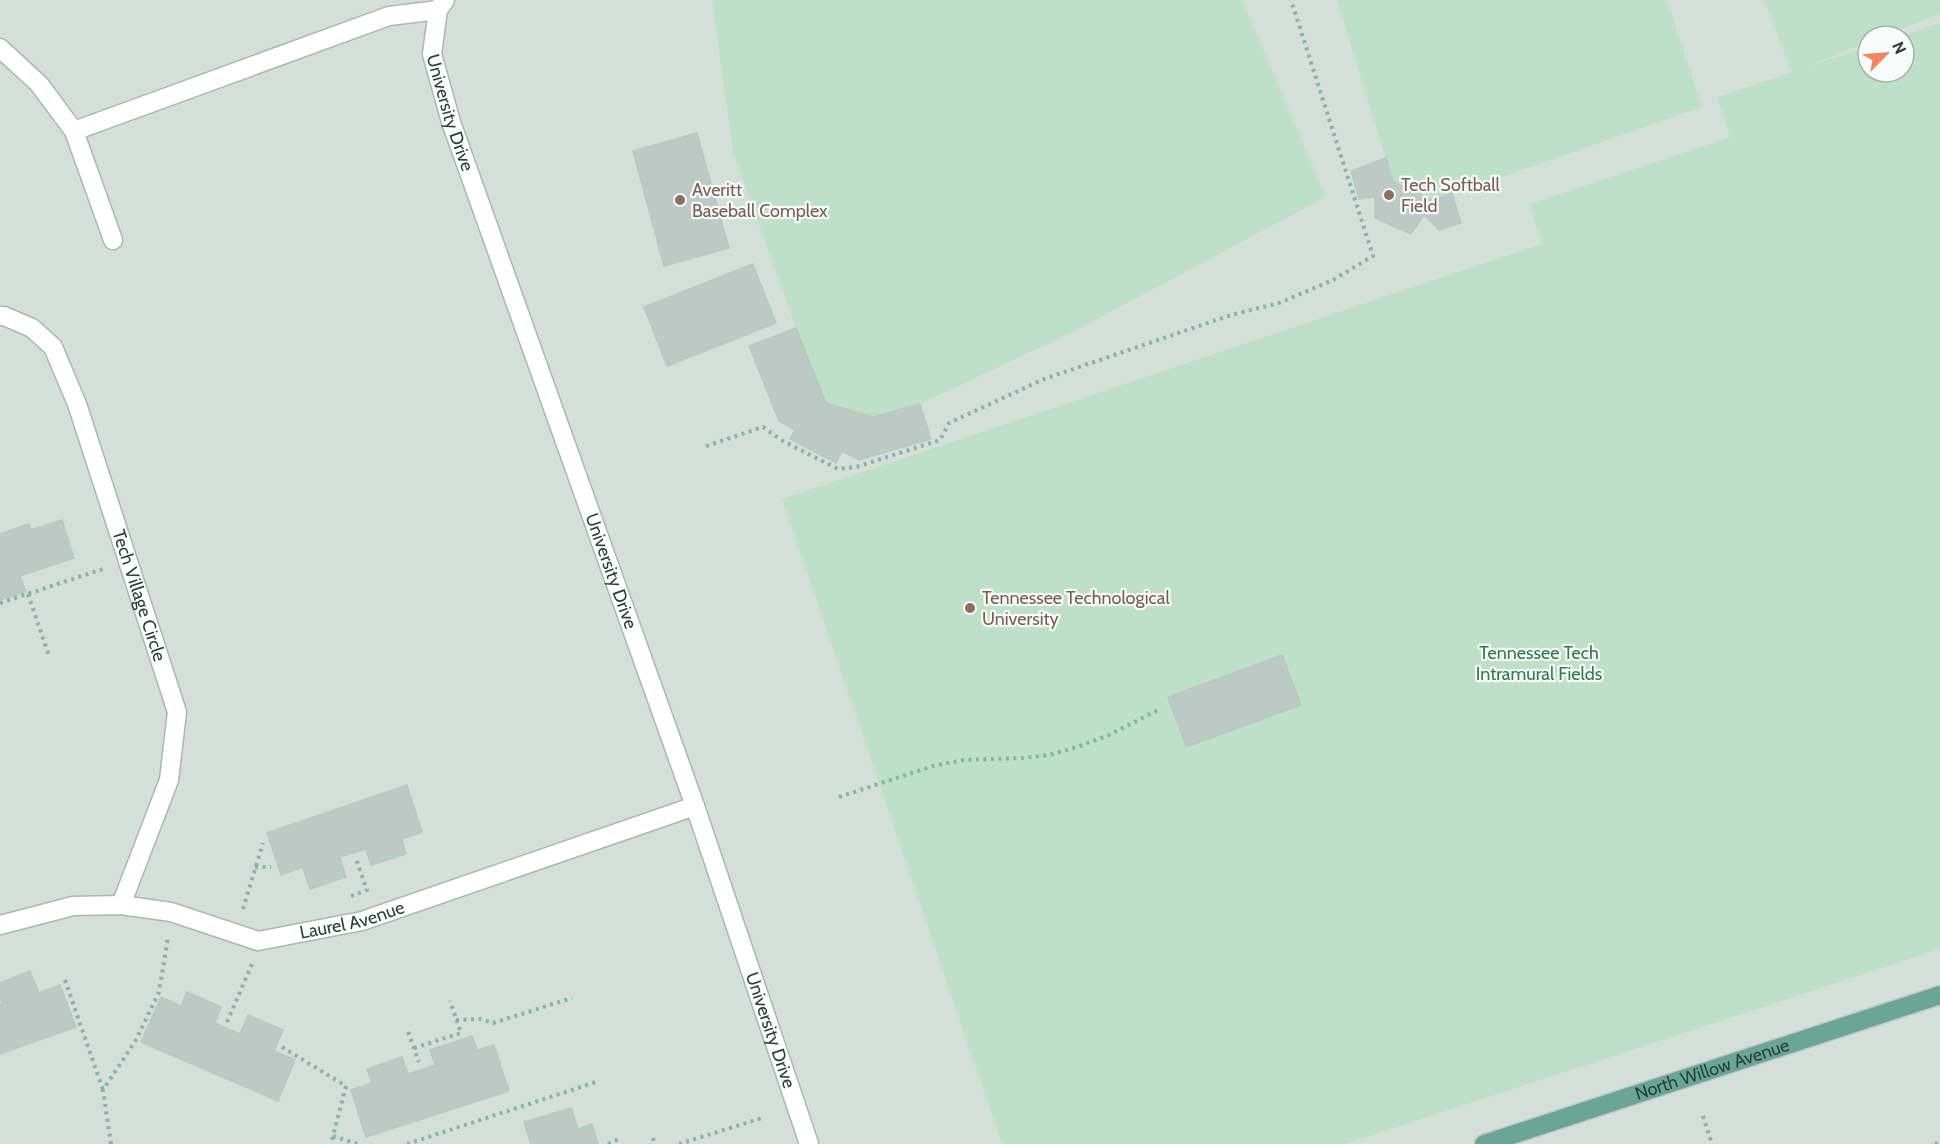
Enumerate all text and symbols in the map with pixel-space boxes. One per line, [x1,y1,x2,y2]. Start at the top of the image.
north arrow [1856,24,1916,84]
text: N [1888,39,1910,57]
street label: University Drive [422,52,479,174]
place label: Tech Softball Field [1401,174,1501,217]
place label: Averitt Baseball Complex [692,179,828,222]
marker: Tech Softball Field [1382,188,1396,202]
marker: Averitt Baseball Complex [673,193,687,207]
street label: University Drive [580,510,642,632]
street label: Tech Village Circle [108,527,171,664]
place label: Tennessee Technological University [982,587,1170,630]
marker: Tennessee Technological University [963,601,977,615]
park label: Tennessee Tech Intramural Fields [1476,642,1602,685]
street label: Laurel Avenue [298,896,407,944]
street label: University Drive [741,969,800,1091]
street label: North Willow Avenue [1632,1034,1792,1105]

